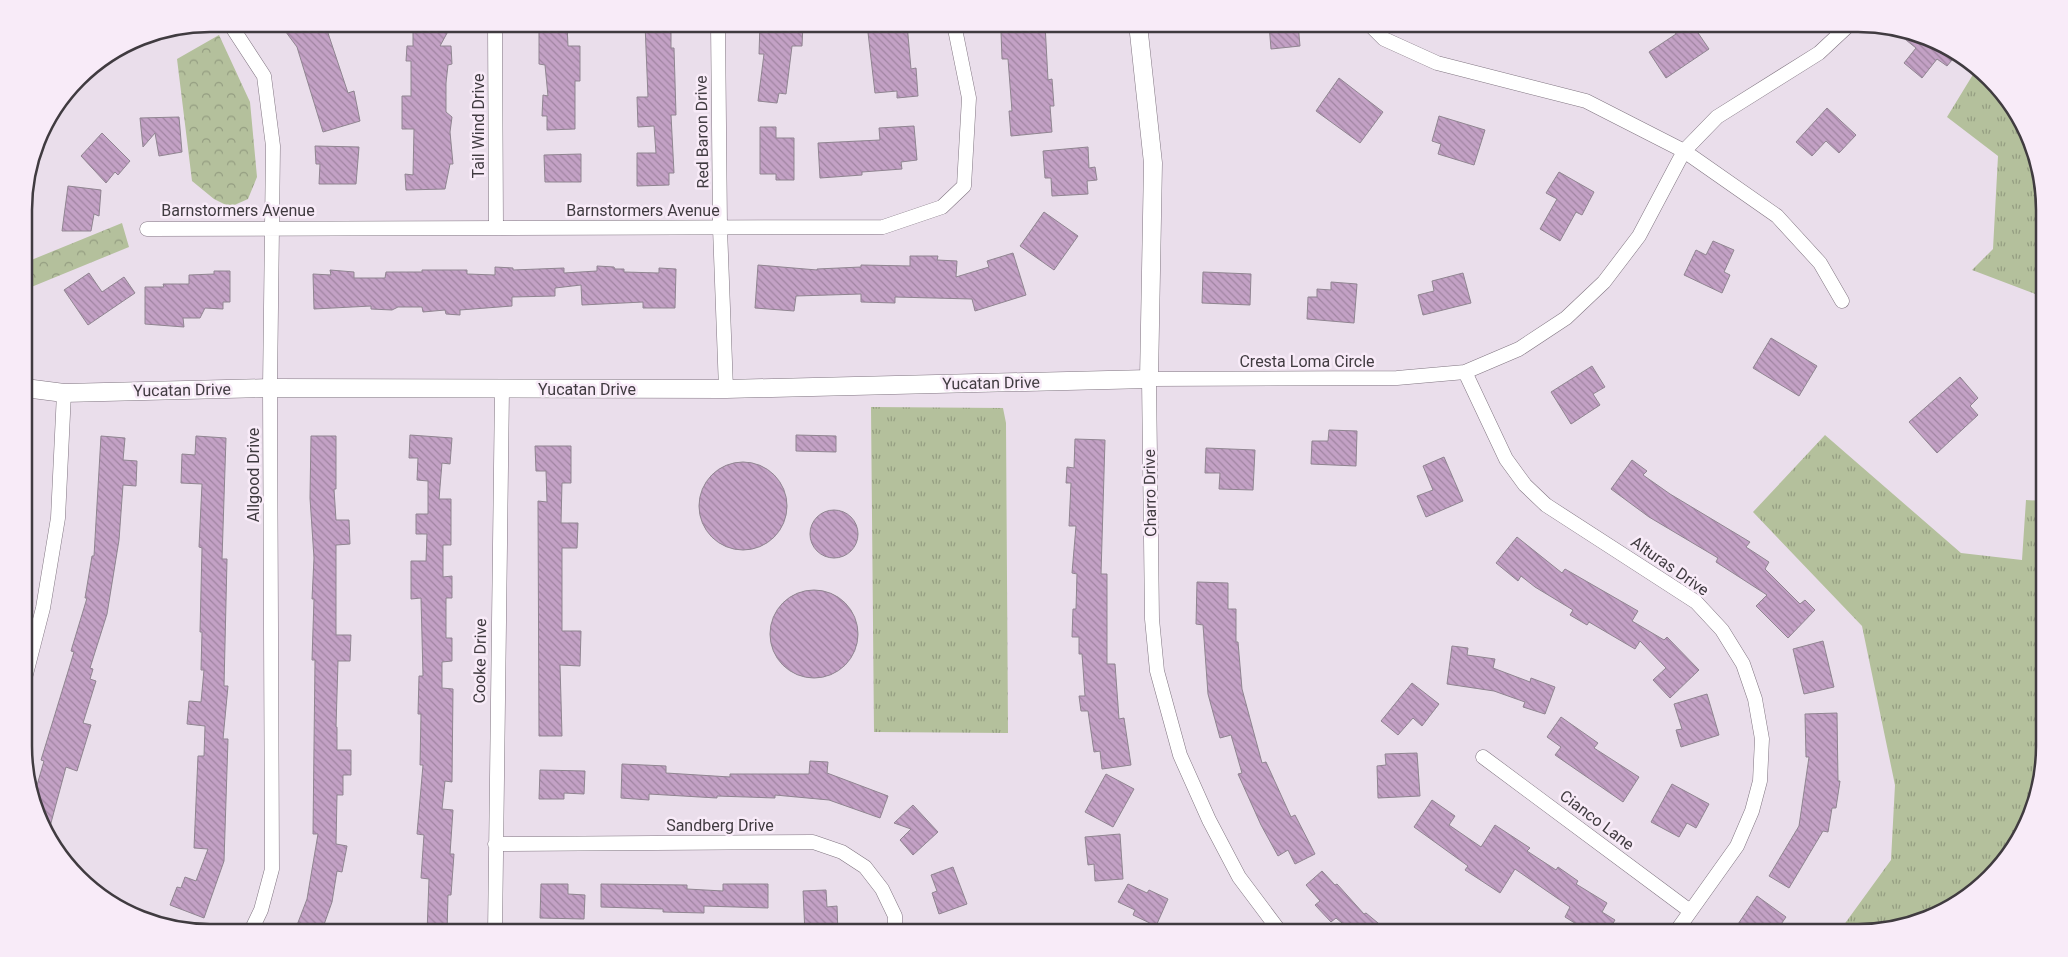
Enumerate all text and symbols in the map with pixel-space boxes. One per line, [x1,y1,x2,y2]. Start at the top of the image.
street label: Tail Wind Drive [469,74,488,178]
street label: Red Baron Drive [692,75,712,189]
street label: Barnstormers Avenue [161,201,315,220]
street label: Barnstormers Avenue [566,201,720,220]
street label: Cresta Loma Circle [1239,352,1375,371]
street label: Yucatan Drive [942,373,1040,393]
street label: Yucatan Drive [133,380,231,400]
street label: Yucatan Drive [538,380,636,399]
street label: Allgood Drive [244,428,263,522]
street label: Charro Drive [1140,449,1160,537]
street label: Alturas Drive [1628,532,1712,600]
street label: Cooke Drive [470,618,490,704]
street label: Cianco Lane [1556,786,1638,854]
street label: Sandberg Drive [666,816,774,835]

